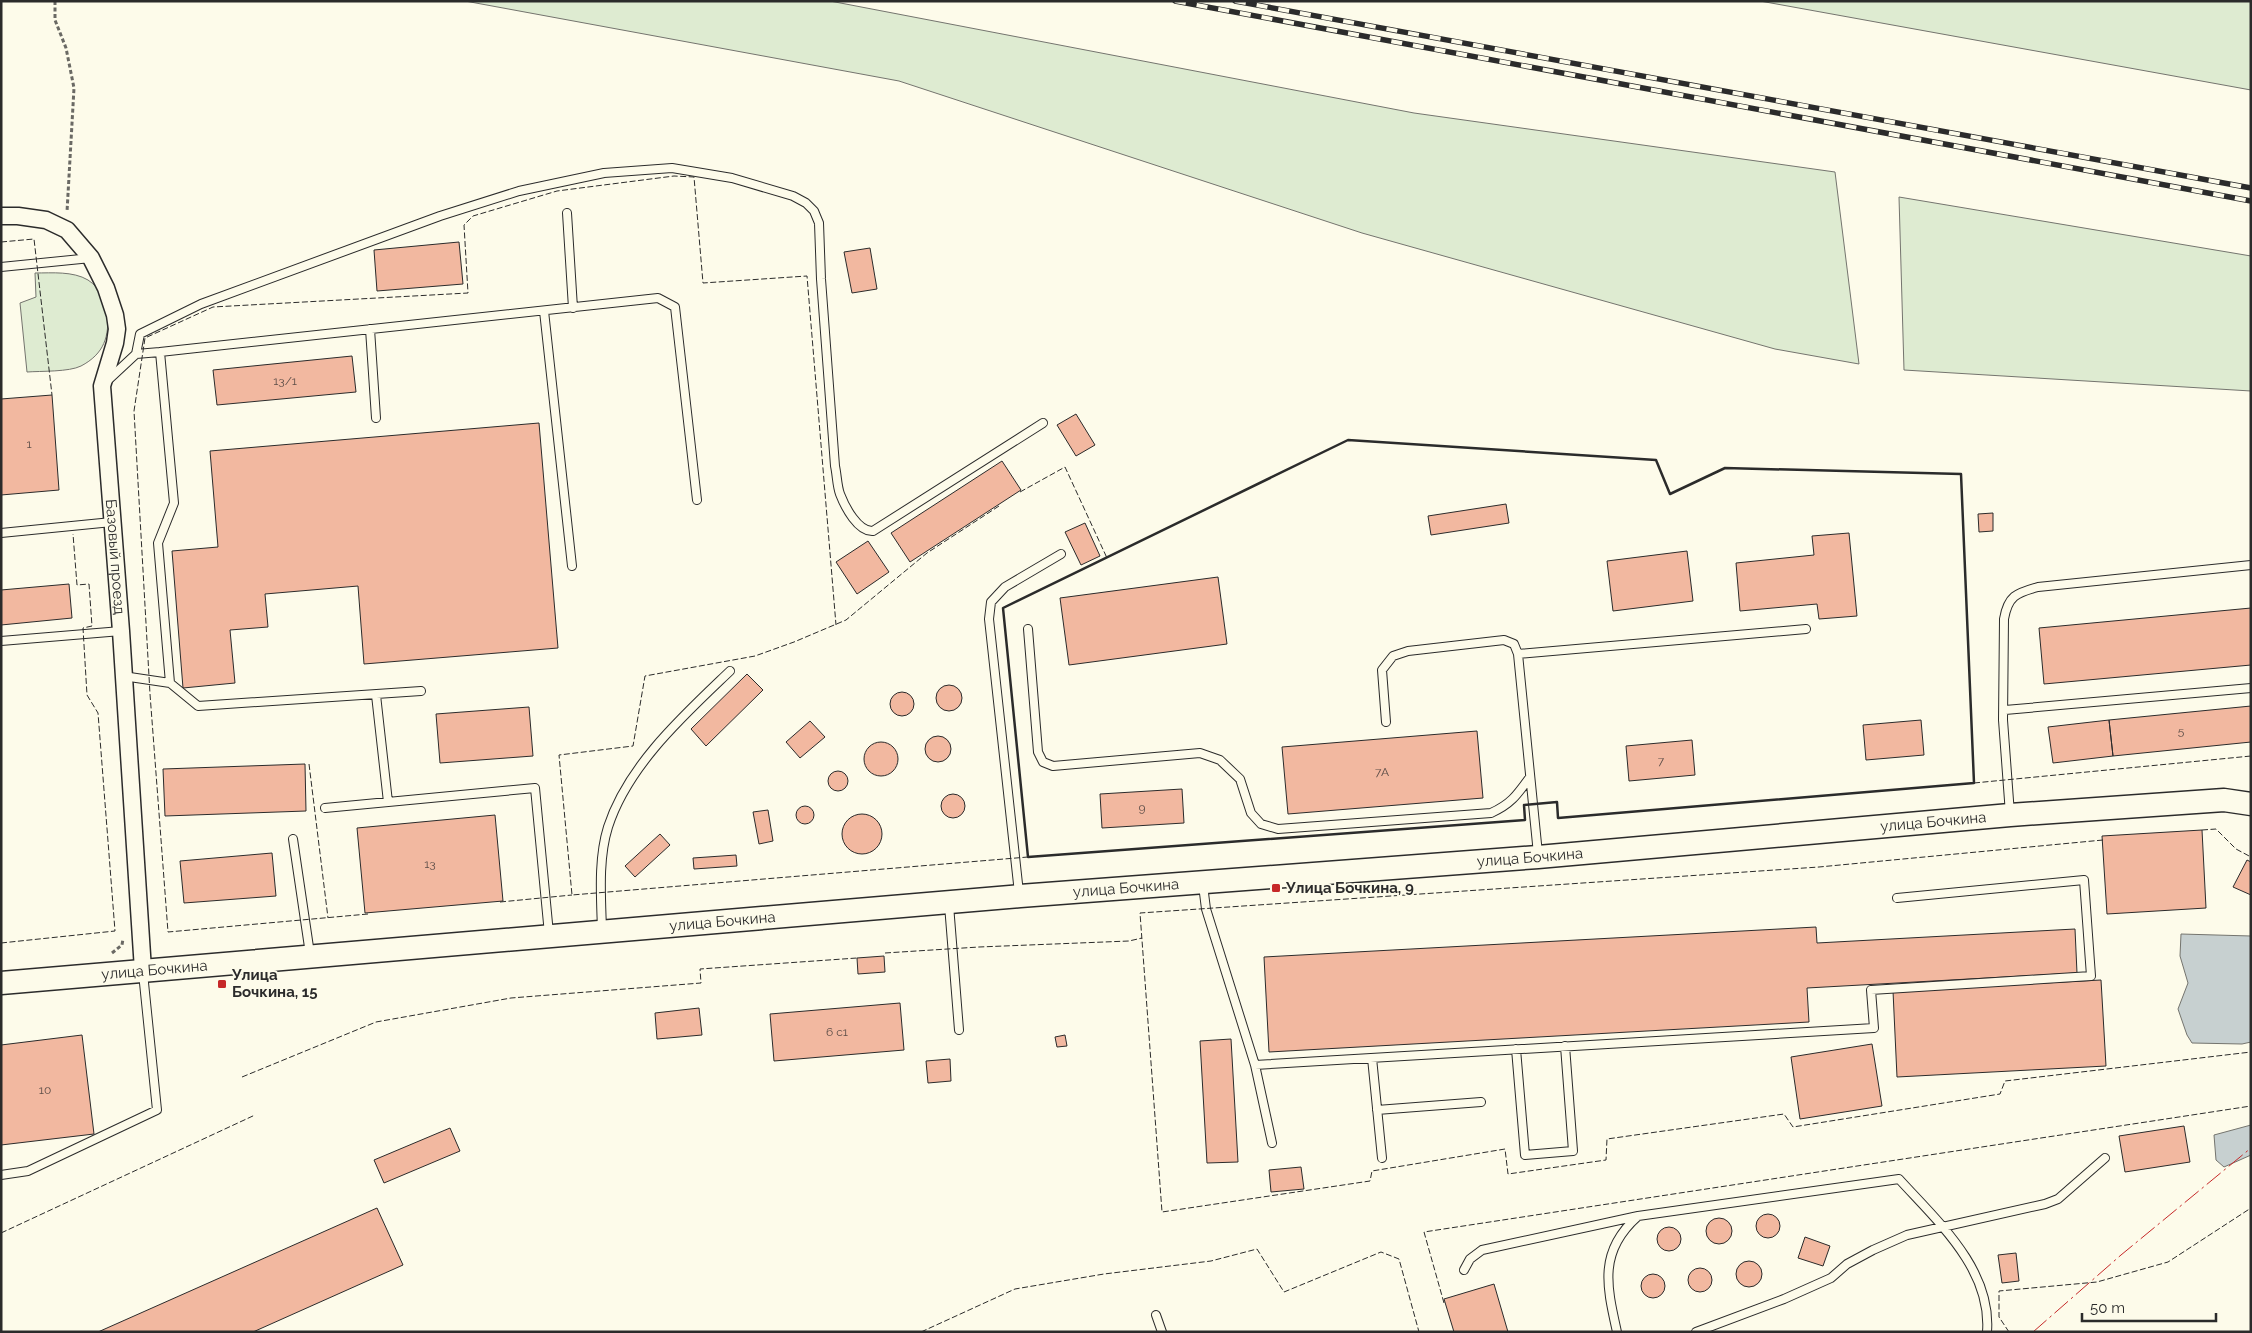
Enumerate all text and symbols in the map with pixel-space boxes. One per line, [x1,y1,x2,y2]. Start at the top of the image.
house number: 13/1 [273,374,297,388]
house number: 1 [26,437,32,451]
street label: Базовый проезд [102,498,129,616]
house number: 5 [2178,724,2185,738]
house number: 7 [1658,754,1665,768]
house number: 7А [1375,765,1389,779]
house number: 9 [1138,801,1146,815]
street label: улица Бочкина [1879,808,1987,836]
street label: улица Бочкина [1476,844,1584,871]
house number: 13 [424,857,436,871]
street label: улица Бочкина [1072,875,1180,901]
place label: Улица Бочкина, 9 [1285,879,1414,897]
marker: Улица Бочкина, 9 [1270,882,1282,894]
street label: улица Бочкина [669,908,776,935]
street label: улица Бочкина [101,956,208,983]
place label: Улица Бочкина, 15 [231,966,318,1001]
marker: Улица Бочкина, 15 [216,978,228,990]
house number: 6 с1 [826,1025,848,1039]
house number: 10 [39,1083,51,1097]
scale bar [2082,1290,2216,1322]
text: 50 m [2090,1299,2125,1317]

